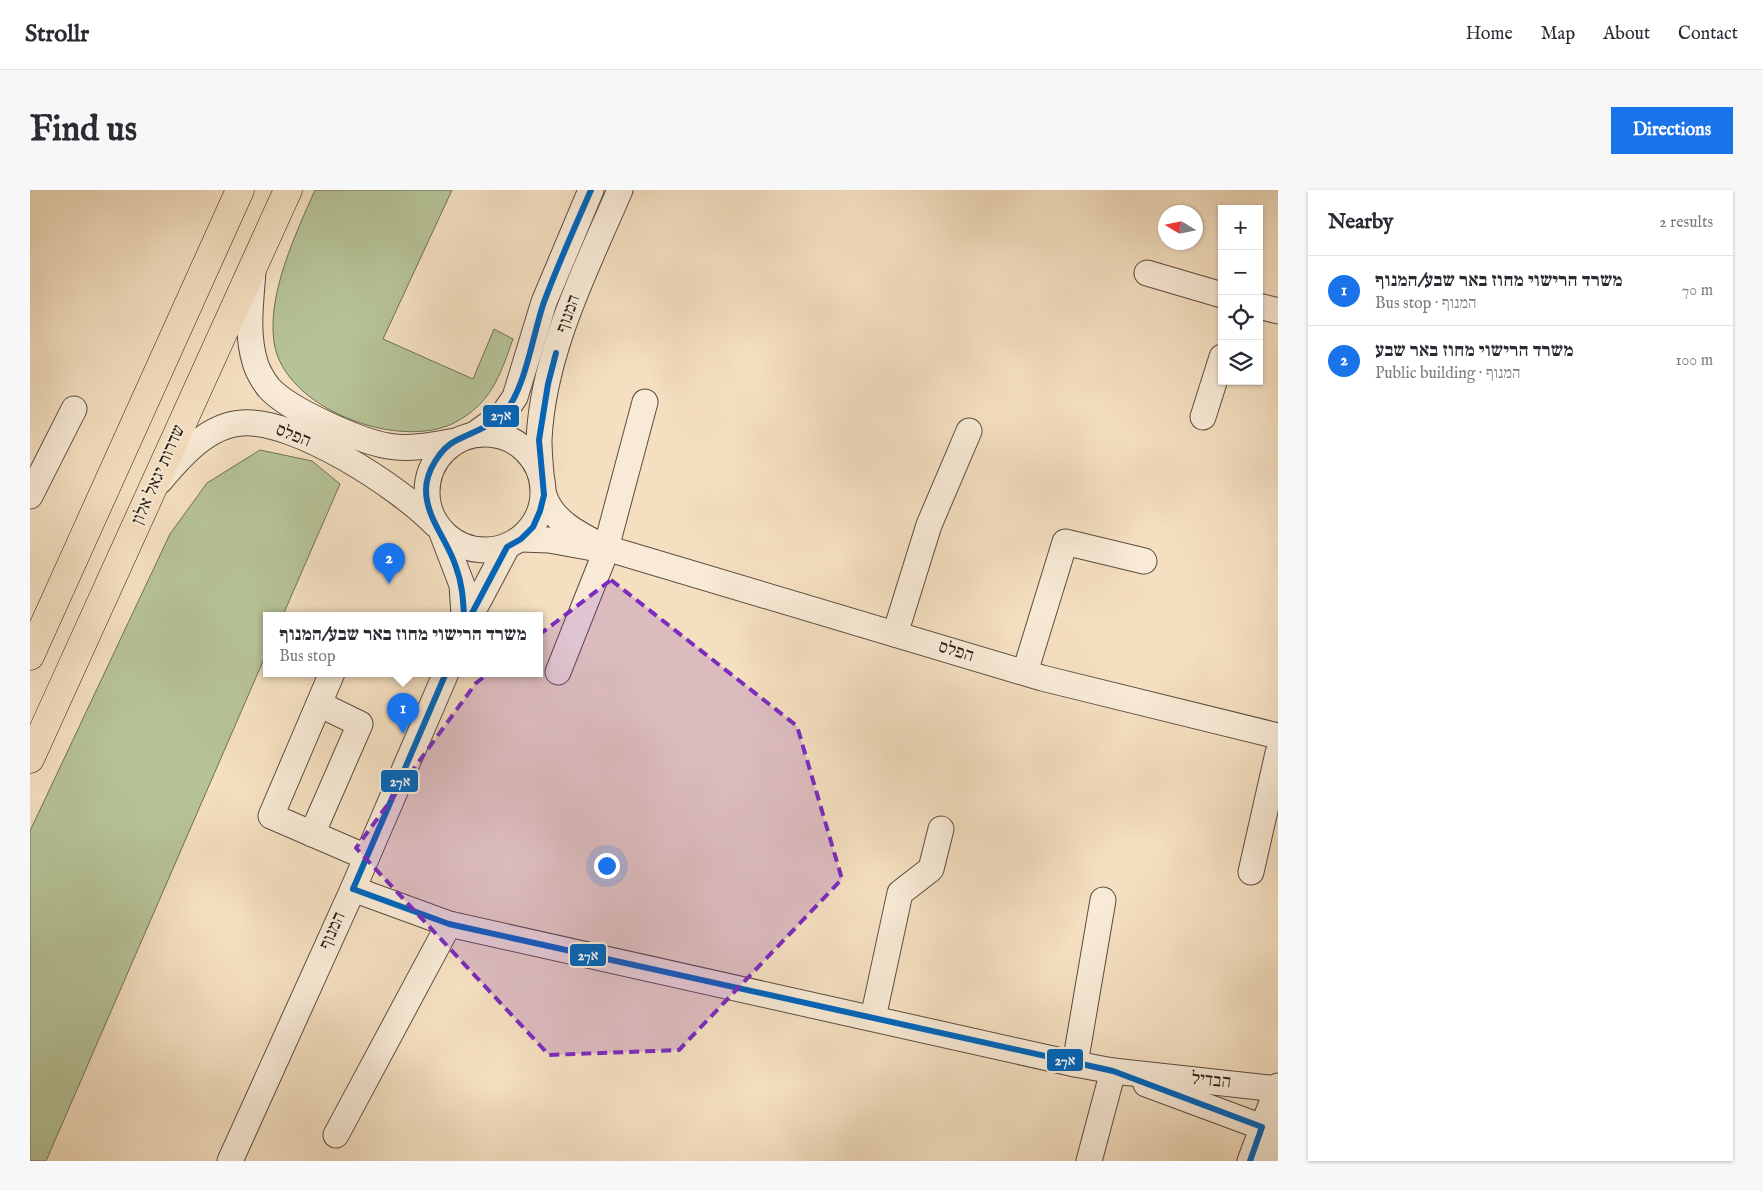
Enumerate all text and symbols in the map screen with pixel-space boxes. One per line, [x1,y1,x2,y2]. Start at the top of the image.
text: Strollr [25,19,89,50]
text: Home [1466,23,1513,46]
text: Map [1541,23,1575,46]
text: About [1603,23,1650,46]
text: Contact [1678,23,1738,46]
button: Directions [1611,107,1733,154]
text: Find us [30,108,137,153]
north arrow [1158,205,1203,250]
map controls [1218,205,1263,385]
button: + [1218,205,1263,250]
text: Nearby [1328,209,1393,236]
text: 2 results [1659,213,1713,233]
button: − [1218,250,1263,295]
text: משרד הרישוי מחוז באר שבע/המנוף [1375,269,1623,293]
text: 1 [1341,281,1347,301]
text: 70 m [1682,281,1713,301]
street label: המנוף [552,292,586,336]
text: Bus stop · המנוף [1375,294,1476,314]
button: locate [1218,295,1263,340]
text: משרד הרישוי מחוז באר שבע [1375,339,1573,363]
button: layers [1218,340,1263,385]
text: 2 [1340,351,1348,371]
text: 100 m [1676,351,1713,371]
text: Public building · המנוף [1375,364,1520,384]
line badge: 27א [482,404,520,428]
text: 27א [491,407,512,425]
street label: הפלס [272,419,314,453]
street label: שדרות יגאל אלון [127,422,191,528]
pin: 2 [373,543,405,584]
popup [263,612,543,677]
text: משרד הרישוי מחוז באר שבע/המנוף [279,623,527,647]
street label: הפלס [935,636,977,668]
text: Bus stop [279,647,336,667]
pin: 1 [387,693,419,734]
line badge: 27א [380,769,419,793]
text: 27א [390,773,411,791]
your location [594,853,620,879]
street label: המנוף [315,909,351,953]
line badge: 27א [569,943,607,967]
text: 27א [578,947,599,965]
line badge: 27א [1046,1048,1084,1072]
text: 27א [1055,1052,1076,1070]
street label: הבדיל [1190,1067,1232,1095]

